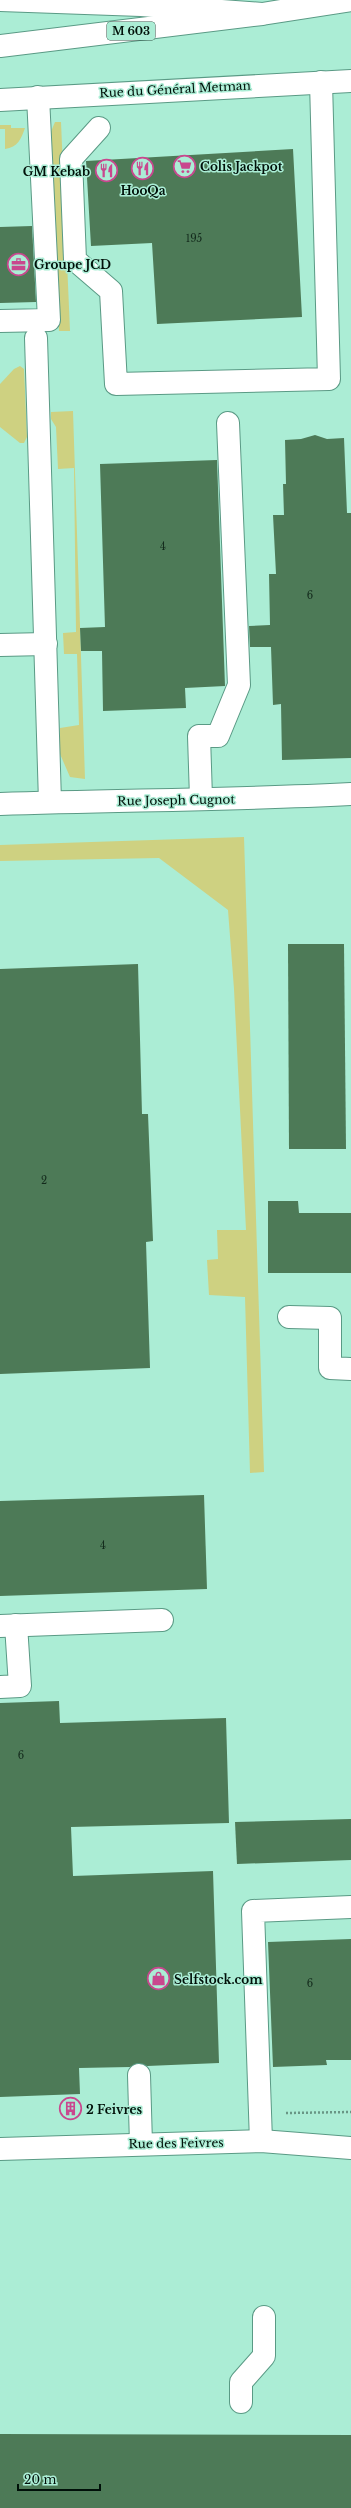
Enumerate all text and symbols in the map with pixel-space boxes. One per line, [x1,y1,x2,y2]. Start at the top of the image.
road number: M 603 [107,22,155,40]
street label: Rue du Général Metman [99,78,251,100]
supermarket icon: Colis Jackpot [172,153,198,179]
restaurant icon: HooQa [130,156,156,182]
restaurant icon: GM Kebab [93,158,119,184]
place label: Colis Jackpot [200,159,283,174]
place label: GM Kebab [23,164,90,179]
place label: HooQa [120,183,166,198]
house number: 195 [186,232,203,245]
office icon: Groupe JCD [6,251,32,277]
place label: Groupe JCD [34,257,111,272]
house number: 4 [160,540,166,553]
house number: 6 [307,589,313,602]
street label: Rue Joseph Cugnot [117,791,235,809]
house number: 2 [41,1174,47,1187]
house number: 4 [100,1539,106,1552]
house number: 6 [18,1749,24,1762]
shop icon: Selfstock.com [146,1966,172,1992]
place label: Selfstock.com [174,1972,263,1987]
house number: 6 [307,1977,313,1990]
building icon: 2 Feivres [57,2096,83,2122]
place label: 2 Feivres [86,2102,142,2117]
street label: Rue des Feivres [128,2135,224,2151]
scale bar [18,2466,100,2492]
text: 20 m [24,2472,56,2487]

